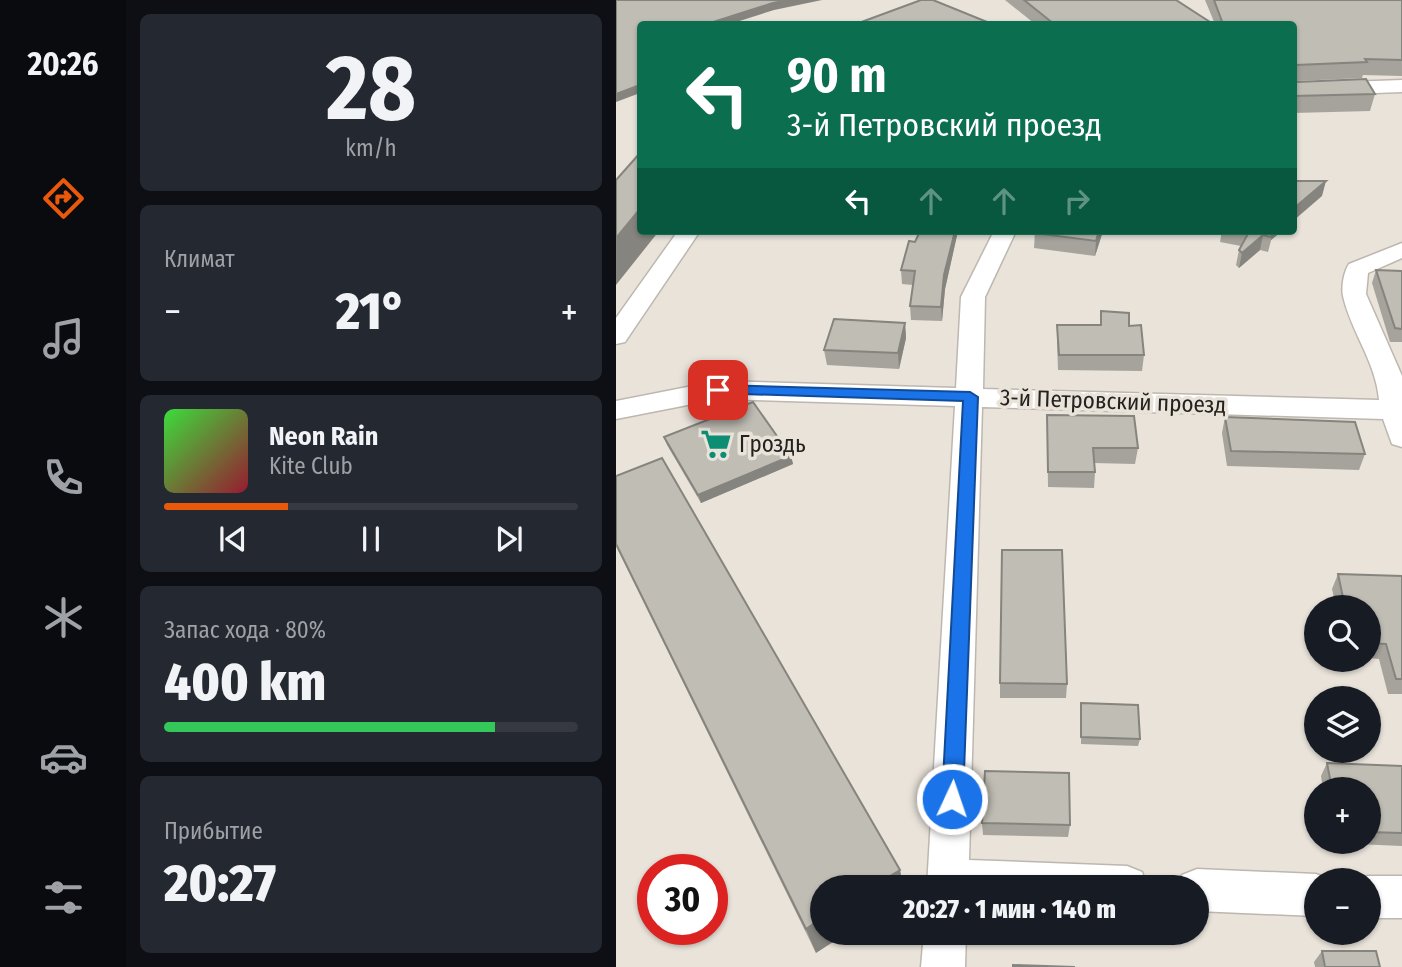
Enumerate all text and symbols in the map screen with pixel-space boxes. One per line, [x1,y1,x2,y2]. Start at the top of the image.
text: 28 [326,34,416,143]
text: 20:26 [27,45,99,83]
text: 90 m [787,46,887,105]
icon: left [672,49,763,140]
text: 3-й Петровский проезд [787,106,1102,144]
text: km/h [345,134,397,162]
icon: directions [39,174,88,223]
icon: left [839,182,877,220]
icon: ahead [912,182,950,220]
icon: ahead [985,182,1023,220]
icon: right [1058,182,1096,220]
text: Климат [164,245,235,273]
text: 21° [336,280,406,343]
text: − [164,289,181,335]
text: + [561,289,578,335]
icon: music [39,314,88,363]
pin [688,360,748,420]
icon: arrive [699,371,737,409]
street label: 3-й Петровский проезд [1000,383,1226,419]
text: Neon Rain [269,421,378,452]
supermarket icon: Гроздь [699,427,733,461]
place label: Гроздь [739,430,806,458]
text: Kite Club [269,452,353,480]
icon: phone [39,453,88,502]
icon: previous [214,520,252,558]
icon: pause [352,520,390,558]
icon: next [490,520,528,558]
icon: climate [39,593,88,642]
map controls [1304,595,1381,945]
button: search [1304,595,1381,672]
text: Запас хода · 80% [164,616,326,644]
text: 400 km [164,651,326,714]
button: layers [1304,686,1381,763]
icon: car [39,733,88,782]
position arrow [915,762,989,836]
button: + [1304,777,1381,854]
text: Прибытие [164,817,263,845]
text: 20:27 [164,852,276,915]
speed limit sign: 30 [637,854,728,945]
button: − [1304,868,1381,945]
icon: filters [39,873,88,922]
text: 20:27 · 1 мин · 140 m [903,894,1116,925]

